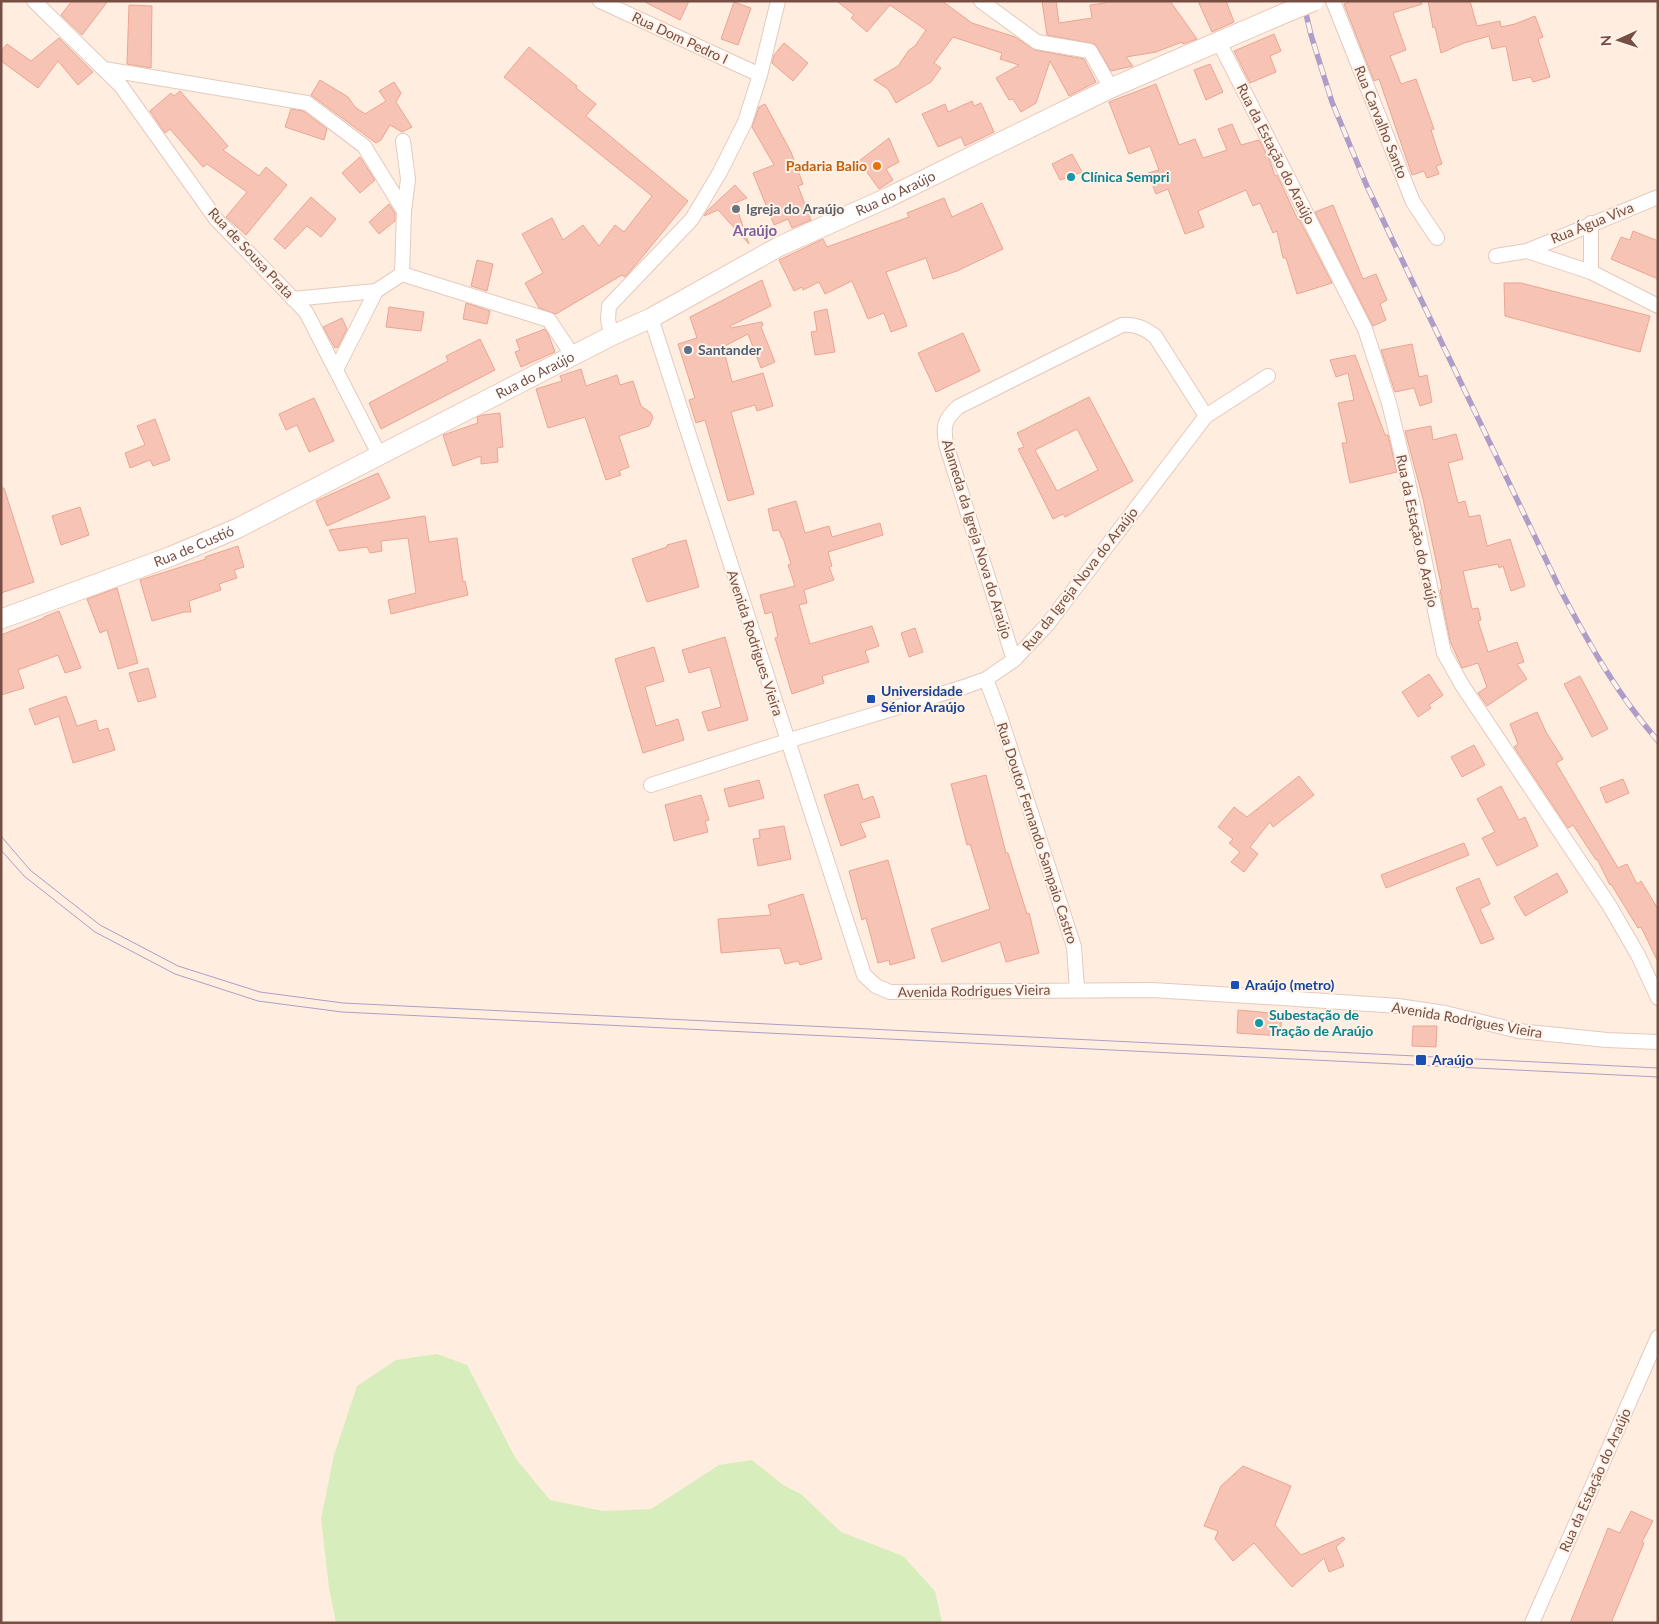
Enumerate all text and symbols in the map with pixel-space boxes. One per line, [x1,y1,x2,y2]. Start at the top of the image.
street label: Rua Dom Pedro I [630,8,731,67]
north arrow [1594,15,1644,65]
text: N [1597,35,1614,47]
street label: Rua Carvalho Santo [1351,63,1412,181]
street label: Rua da Estação do Araújo [1234,81,1319,227]
place label: Padaria Balio [786,157,867,174]
marker: Padaria Balio [871,160,883,172]
street label: Rua do Araújo [853,167,938,219]
place label: Clínica Sempri [1081,168,1170,185]
marker: Clínica Sempri [1065,171,1077,183]
street label: Rua Água Viva [1548,198,1636,247]
place label: Igreja do Araújo [746,200,844,217]
marker: Igreja do Araújo [730,203,742,215]
street label: Rua de Sousa Prata [205,204,298,302]
district label: Araújo [732,221,778,239]
place label: Santander [698,341,762,358]
marker: Santander [682,344,694,356]
street label: Rua do Araújo [493,347,577,402]
street label: Alameda da Igreja Nova do Araújo [939,437,1016,641]
street label: Rua da Estação do Araújo [1393,453,1442,609]
street label: Rua da Igreja Nova do Araújo [1018,503,1141,654]
street label: Rua de Custió [151,522,236,570]
street label: Avenida Rodrigues Vieira [724,568,787,718]
place label: Universidade Sénior Araújo [881,682,965,715]
marker: Universidade Sénior Araújo [865,693,877,705]
street label: Rua Doutor Fernando Sampaio Castro [994,720,1081,946]
place label: Araújo (metro) [1244,976,1335,993]
marker: Araújo (metro) [1229,979,1241,991]
street label: Avenida Rodrigues Vieira [898,981,1050,1000]
street label: Avenida Rodrigues Vieira [1390,998,1544,1041]
place label: Subestação de Tração de Araújo [1269,1006,1373,1039]
marker: Subestação de Tração de Araújo [1253,1017,1265,1029]
place label: Araújo [1431,1051,1473,1068]
marker: Araújo [1414,1053,1428,1067]
street label: Rua da Estação do Araújo [1555,1405,1634,1554]

